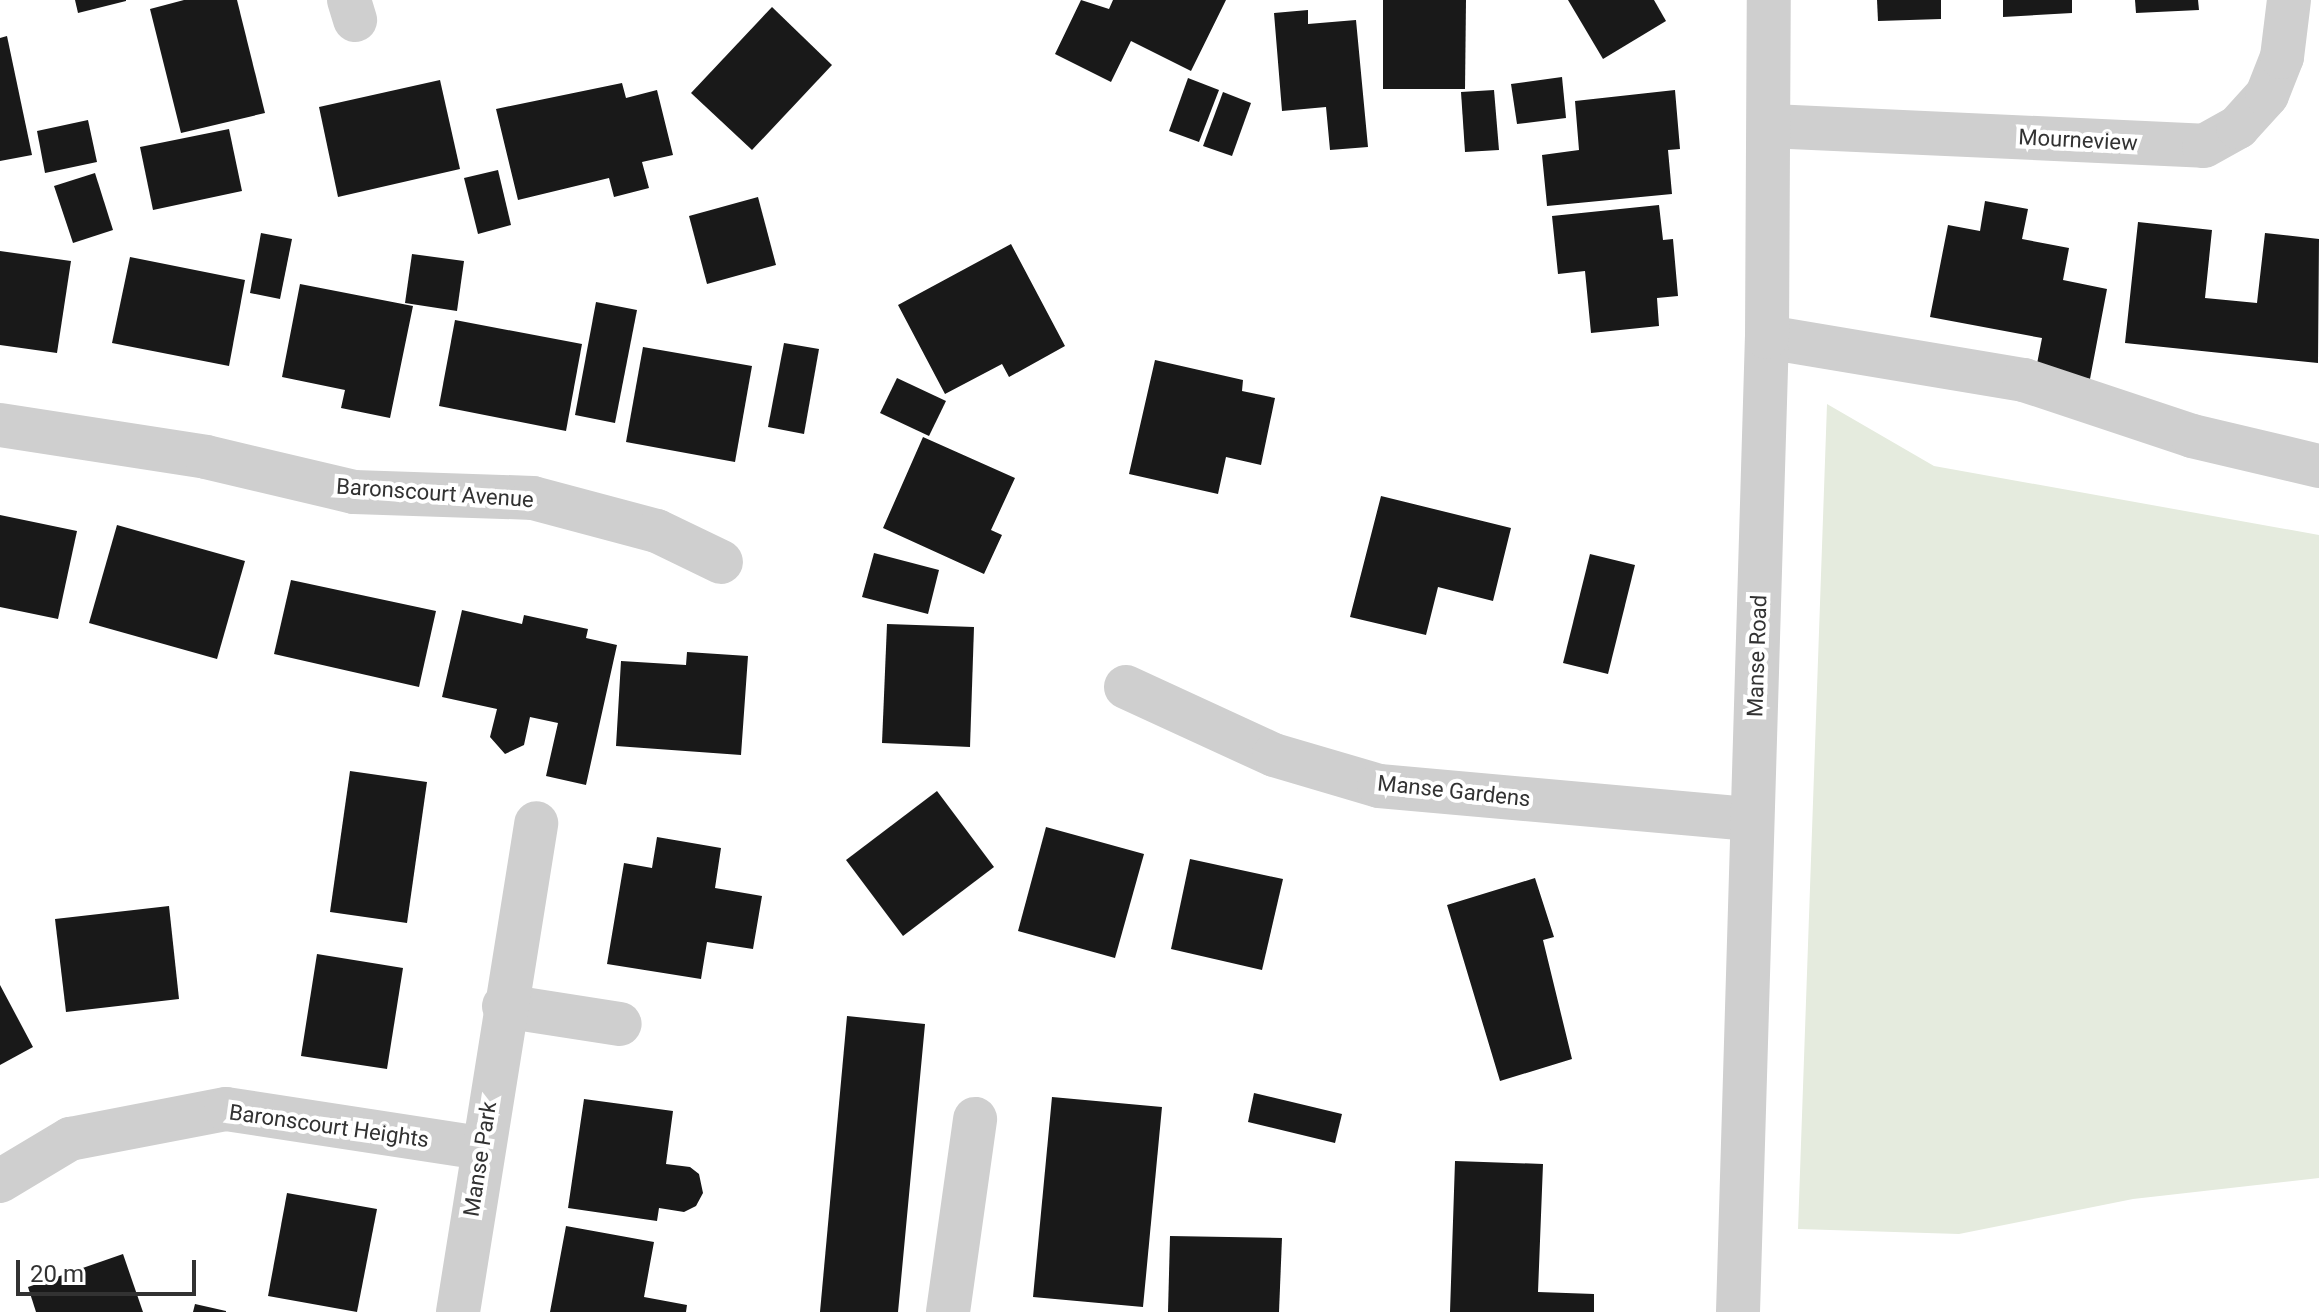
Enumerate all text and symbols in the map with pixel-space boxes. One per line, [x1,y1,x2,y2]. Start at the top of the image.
street label: Mourneview [2018,124,2138,156]
street label: Baronscourt Avenue [335,473,535,513]
street label: Manse Road [1742,594,1772,718]
street label: Manse Gardens [1376,770,1532,812]
street label: Baronscourt Heights [227,1099,431,1153]
street label: Manse Park [458,1100,502,1218]
scale bar [20,1244,200,1294]
text: 20 m [30,1260,84,1288]

